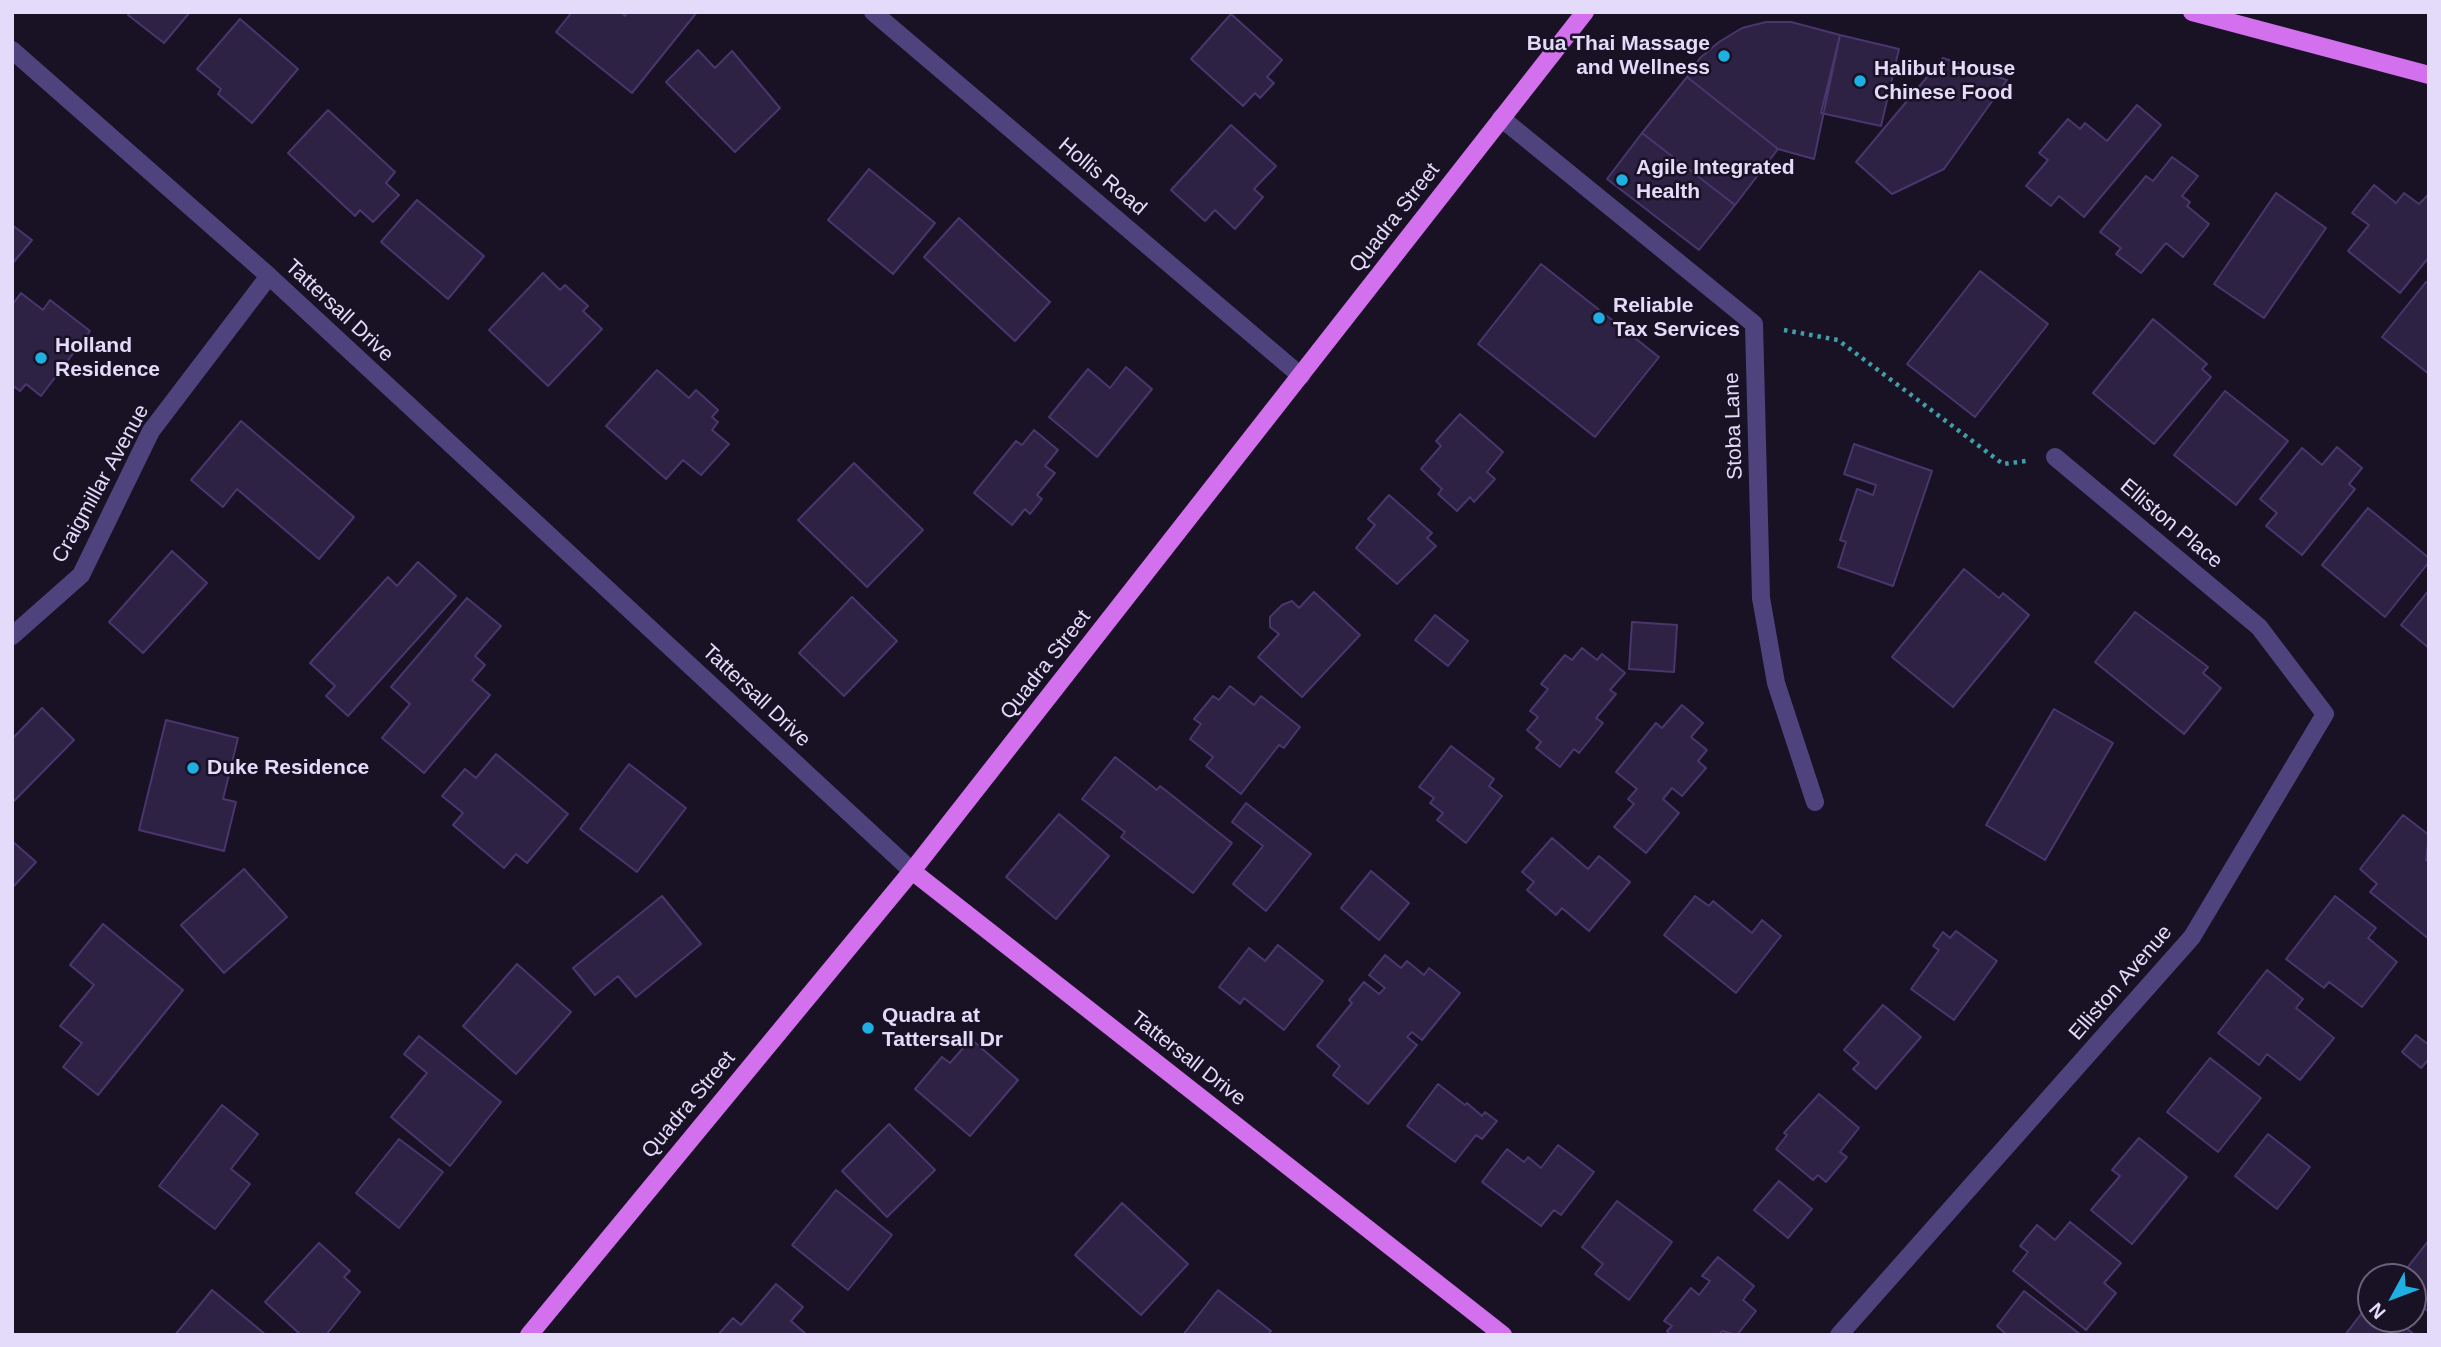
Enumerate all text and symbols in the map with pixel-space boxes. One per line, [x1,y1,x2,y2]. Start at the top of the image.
place label: Bua Thai Massage and Wellness [1527,31,1710,81]
marker: Bua Thai Massage and Wellness [1716,48,1732,64]
place label: Halibut House Chinese Food [1874,56,2015,106]
marker: Halibut House Chinese Food [1852,73,1868,89]
street label: Hollis Road [1053,133,1151,221]
place label: Agile Integrated Health [1636,155,1795,205]
street label: Quadra Street [1344,158,1446,278]
marker: Agile Integrated Health [1614,172,1630,188]
street label: Tattersall Drive [280,254,398,368]
place label: Reliable Tax Services [1613,293,1740,343]
marker: Reliable Tax Services [1591,310,1607,326]
place label: Holland Residence [55,333,160,383]
marker: Holland Residence [33,350,49,366]
street label: Stoba Lane [1720,372,1748,480]
street label: Craigmillar Avenue [47,400,155,568]
street label: Elliston Place [2115,474,2227,574]
street label: Quadra Street [995,605,1097,725]
street label: Tattersall Drive [697,639,815,753]
place label: Duke Residence [207,755,369,781]
marker: Duke Residence [185,760,201,776]
street label: Elliston Avenue [2064,920,2178,1046]
place label: Quadra at Tattersall Dr [882,1003,1003,1053]
street label: Tattersall Drive [1126,1006,1250,1112]
marker: Quadra at Tattersall Dr [860,1020,876,1036]
street label: Quadra Street [637,1046,741,1164]
north arrow [2357,1263,2427,1333]
text: N [2365,1299,2390,1323]

